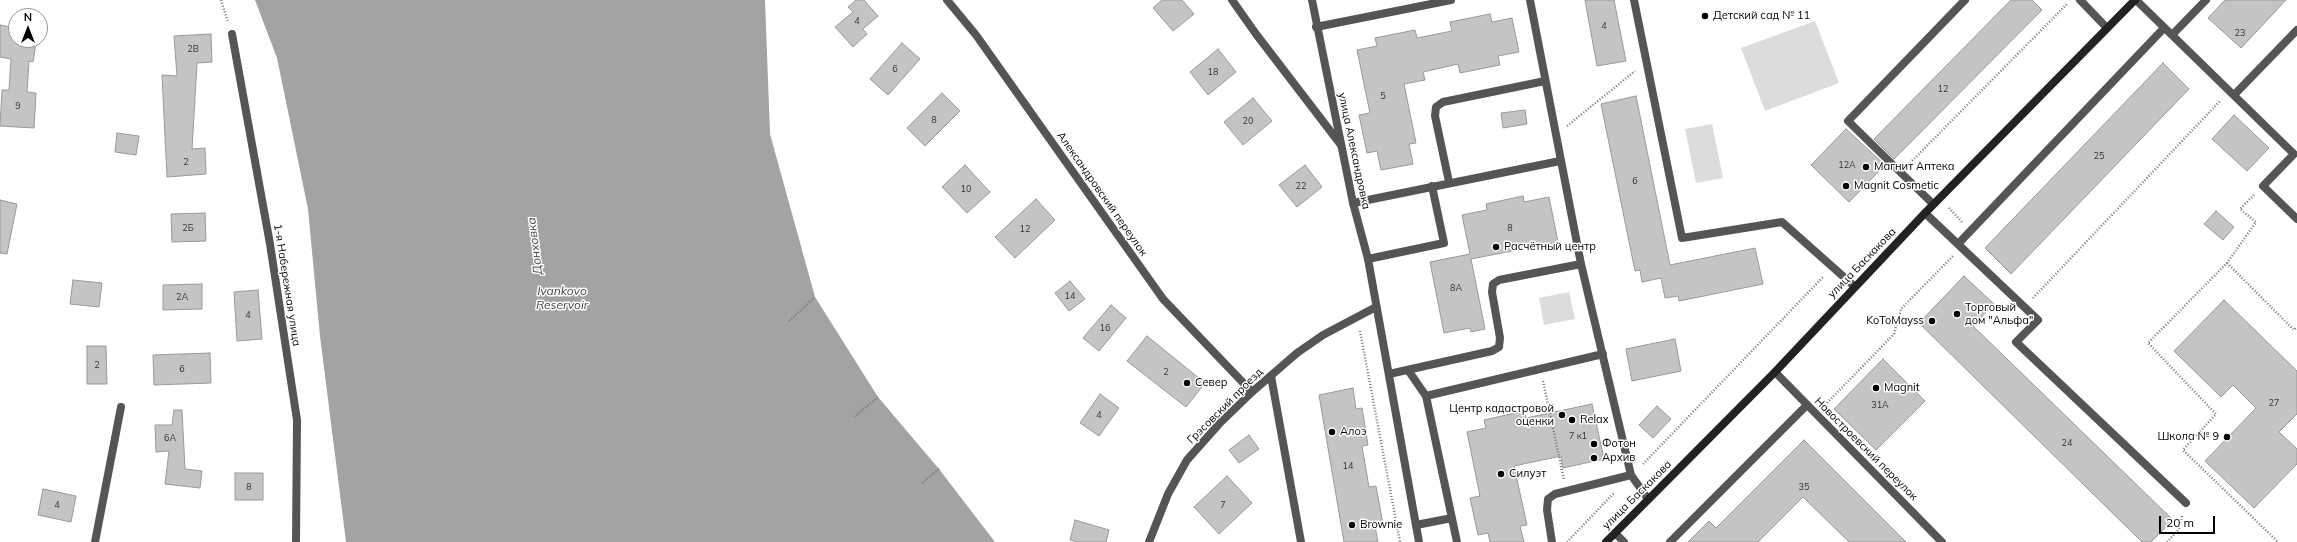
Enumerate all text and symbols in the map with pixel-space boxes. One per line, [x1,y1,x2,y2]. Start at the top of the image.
north arrow [8,8,48,48]
place label: Детский сад № 11 [1713,9,1810,23]
text: N [24,10,32,24]
marker: Детский сад № 11 [1700,11,1710,21]
house number: 4 [854,16,860,26]
house number: 4 [1601,21,1607,31]
house number: 23 [2235,28,2245,38]
house number: 2В [187,44,199,54]
house number: 6 [892,64,898,74]
house number: 18 [1208,67,1218,77]
house number: 12 [1938,84,1948,94]
street label: улица Александровка [1335,91,1373,211]
house number: 5 [1380,91,1386,101]
house number: 9 [15,101,21,111]
house number: 8 [931,115,937,125]
house number: 20 [1243,116,1253,126]
street label: Александровский переулок [1054,129,1150,259]
house number: 25 [2094,151,2104,161]
house number: 2 [183,157,189,167]
house number: 12А [1838,160,1856,170]
place label: Магнит Аптека [1874,160,1954,174]
marker: Магнит Аптека [1861,162,1871,172]
house number: 6 [1632,176,1638,186]
place label: Magnit Cosmetic [1854,179,1939,193]
house number: 22 [1296,181,1306,191]
marker: Magnit Cosmetic [1841,181,1851,191]
house number: 10 [961,184,971,194]
water label: Донховка [524,217,546,275]
house number: 2Б [182,223,194,233]
street label: 1-я Набережная улица [271,223,303,347]
house number: 8 [1507,223,1513,233]
house number: 12 [1020,224,1030,234]
street label: улица Баскакова [1825,225,1899,301]
place label: Расчётный центр [1504,240,1596,254]
marker: Расчётный центр [1491,242,1501,252]
house number: 8А [1450,283,1462,293]
water label: Ivankovo Reservoir [536,284,588,312]
house number: 14 [1065,291,1075,301]
house number: 2А [176,292,188,302]
place label: Торговый дом "Альфа" [1965,301,2033,327]
marker: Торговый дом "Альфа" [1952,309,1962,319]
house number: 4 [245,310,251,320]
place label: KoToMayss [1866,314,1924,328]
marker: KoToMayss [1927,316,1937,326]
house number: 16 [1100,323,1110,333]
house number: 2 [94,360,100,370]
house number: 6 [179,364,185,374]
street label: Грэсовский проезд [1185,366,1265,446]
house number: 2 [1163,367,1169,377]
place label: Север [1195,376,1227,390]
marker: Север [1182,378,1192,388]
place label: Magnit [1884,381,1920,395]
marker: Magnit [1871,383,1881,393]
street label: Новостроевский переулок [1812,395,1920,503]
house number: 27 [2269,398,2279,408]
house number: 31А [1871,400,1889,410]
place label: Центр кадастровой оценки [1449,402,1554,428]
house number: 4 [1096,410,1102,420]
marker: Центр кадастровой оценки [1557,410,1567,420]
place label: Relax [1580,413,1609,427]
marker: Relax [1567,415,1577,425]
place label: Алоэ [1340,425,1367,439]
marker: Алоэ [1327,427,1337,437]
place label: Школа № 9 [2157,430,2219,444]
house number: 7 к1 [1569,431,1587,441]
marker: Школа № 9 [2222,432,2232,442]
house number: 6А [164,433,176,443]
place label: Фотон [1602,437,1636,451]
house number: 24 [2062,438,2072,448]
marker: Фотон [1589,439,1599,449]
place label: Архив [1602,451,1635,465]
marker: Архив [1589,453,1599,463]
street label: улица Баскакова [1600,458,1674,532]
house number: 14 [1343,461,1353,471]
place label: Силуэт [1509,467,1546,481]
marker: Силуэт [1496,469,1506,479]
house number: 8 [246,482,252,492]
house number: 35 [1799,482,1809,492]
house number: 4 [54,500,60,510]
house number: 7 [1220,500,1226,510]
scale bar [2161,508,2217,534]
text: 20 m [2166,515,2194,530]
place label: Brownie [1360,518,1402,532]
marker: Brownie [1347,520,1357,530]

